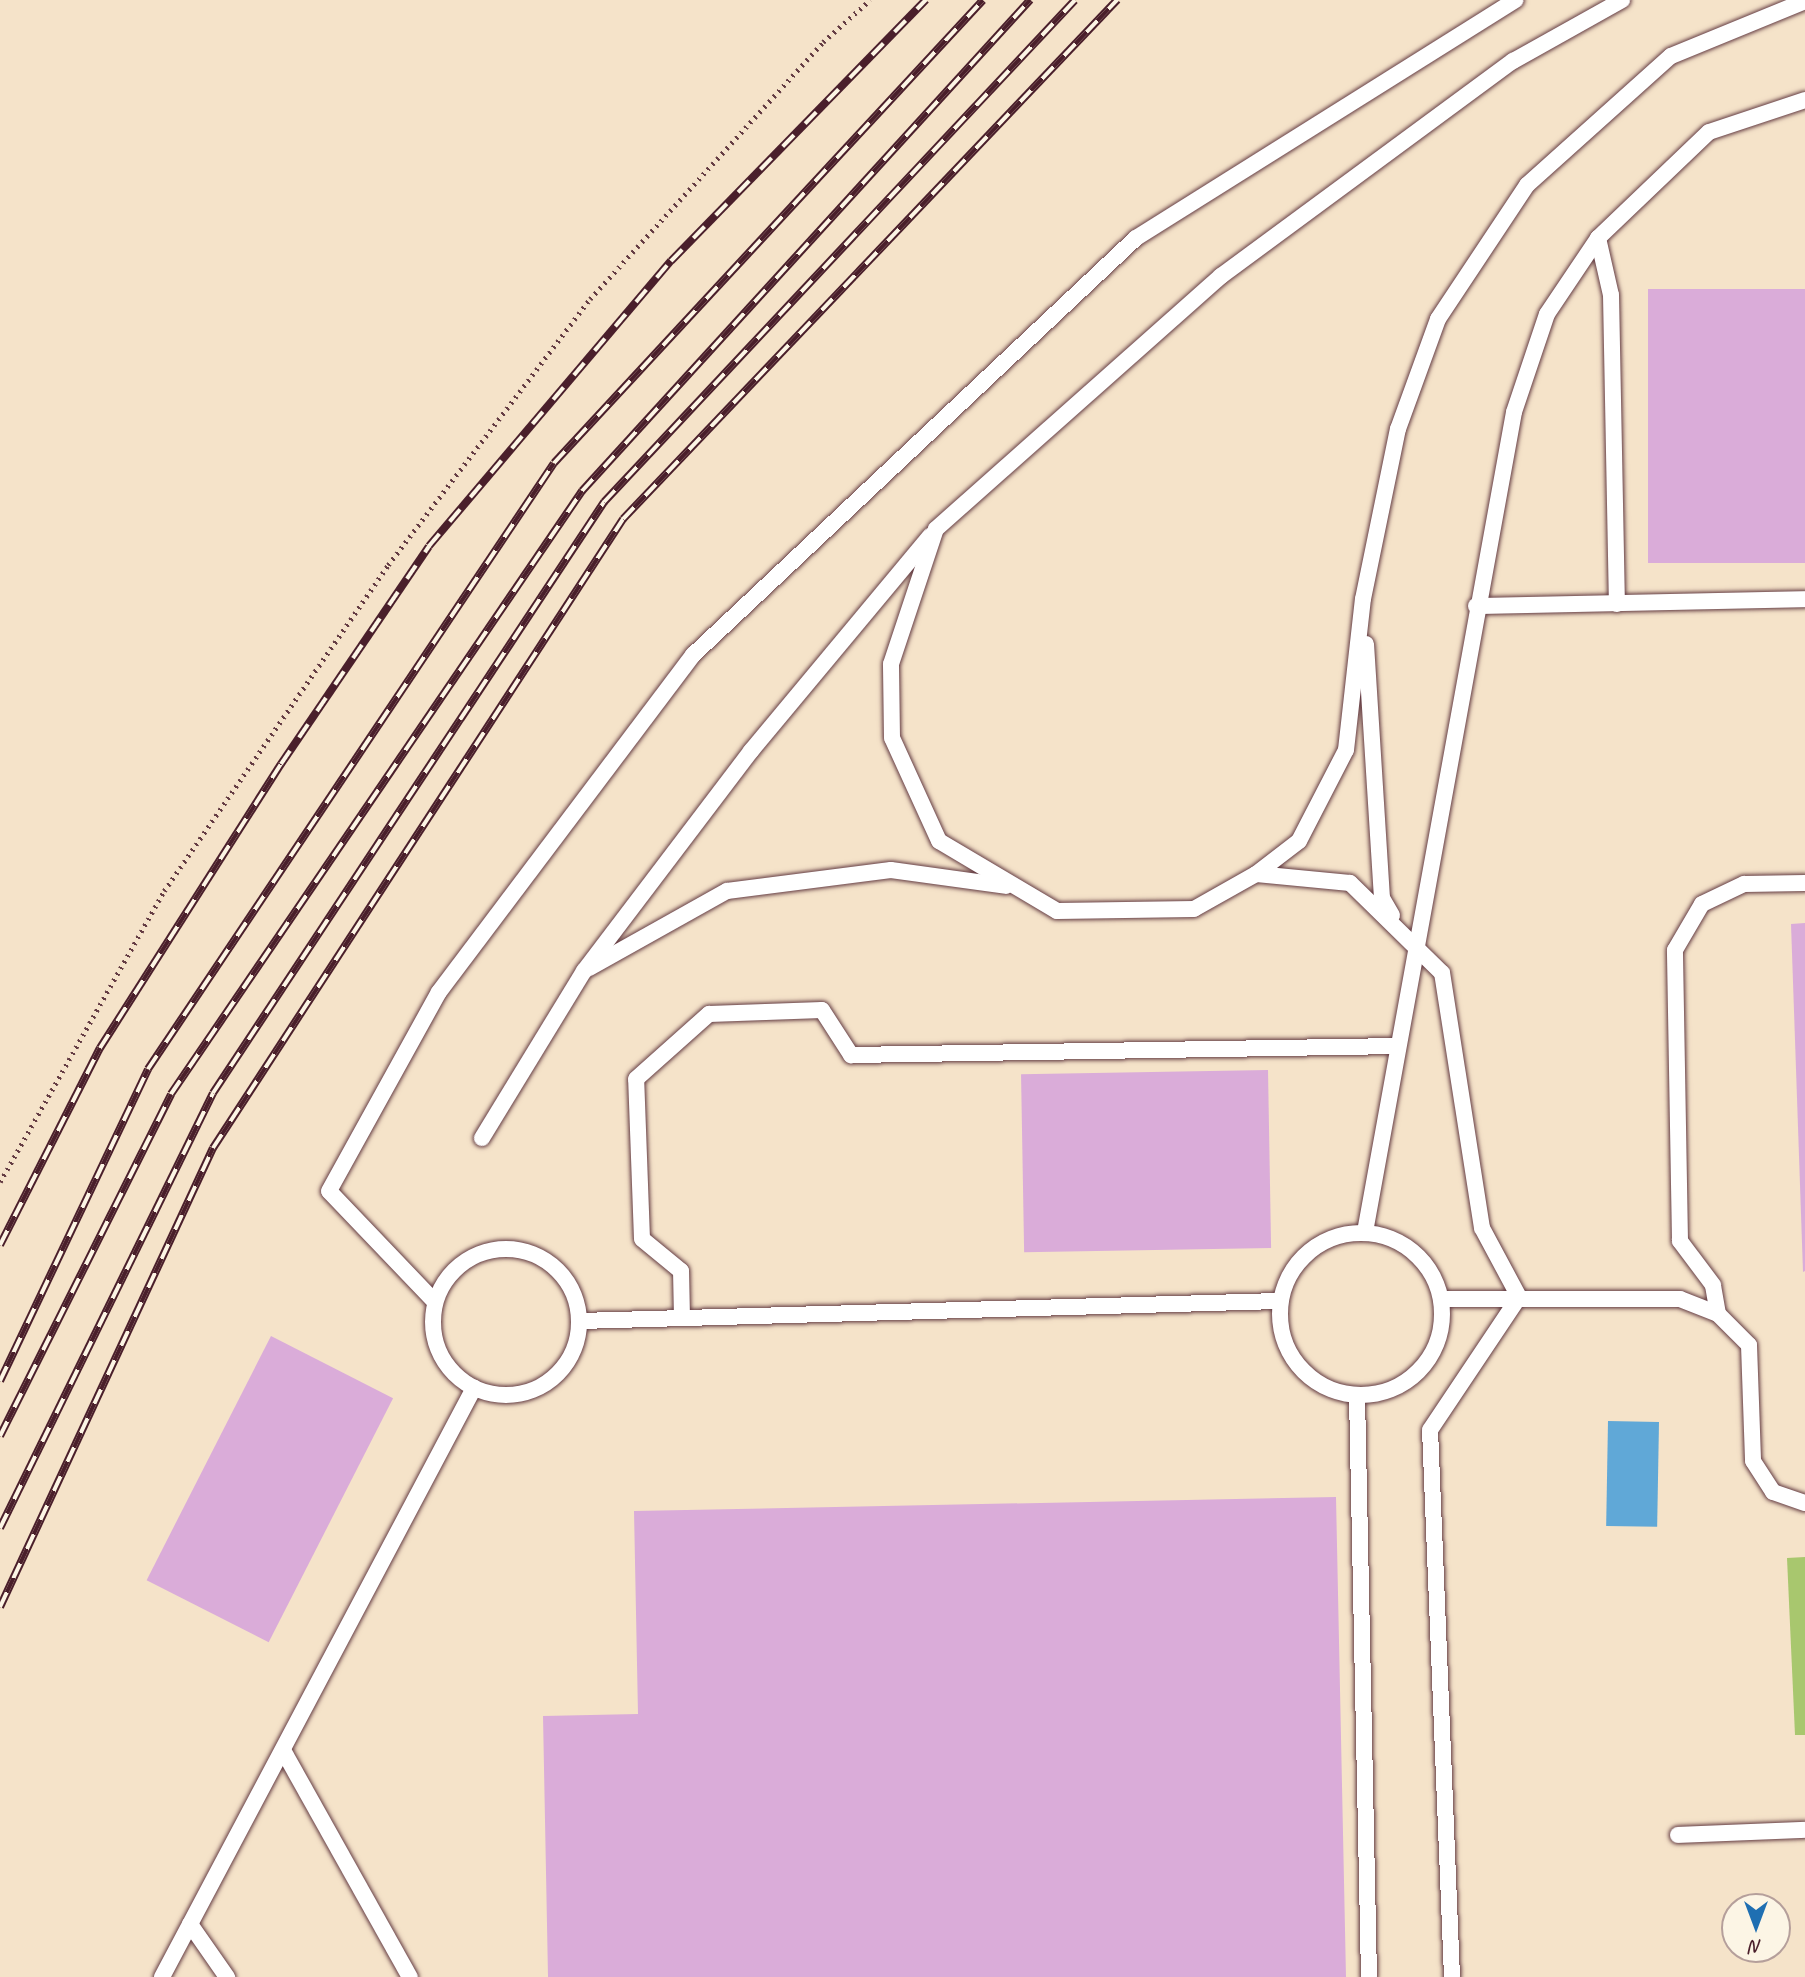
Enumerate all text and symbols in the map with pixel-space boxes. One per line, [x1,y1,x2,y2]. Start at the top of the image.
north arrow [1721,1893,1791,1963]
text: N [1750,1935,1762,1959]

